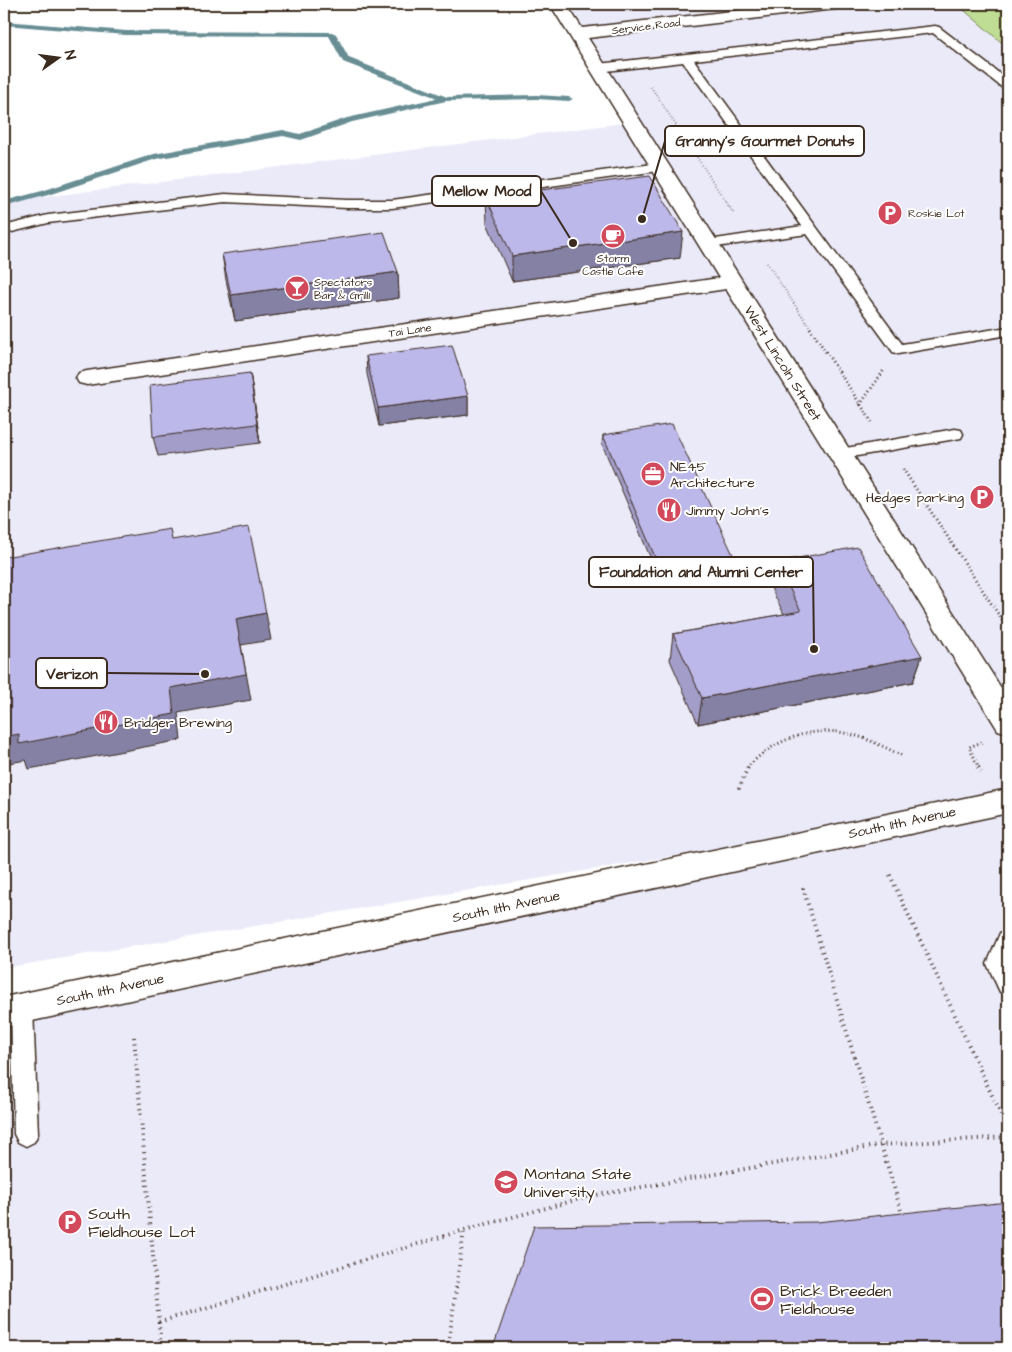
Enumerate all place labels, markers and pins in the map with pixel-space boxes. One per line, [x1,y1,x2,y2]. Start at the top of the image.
callout: Granny's Gourmet Donuts [665,126,864,156]
callout: Mellow Mood [432,176,541,206]
parking icon: Roskie Lot [877,200,903,226]
place label: Roskie Lot [908,206,965,221]
cafe icon: Storm Castle Cafe [600,223,626,249]
place label: Storm Castle Cafe [582,251,644,279]
bar icon: Spectators Bar & Grill1 [284,275,310,301]
place label: Spectators Bar & Grill1 [314,275,373,303]
place label: NE45 Architecture [670,457,755,493]
office icon: NE45 Architecture [640,461,666,487]
parking icon: Hedges parking [969,484,995,510]
place label: Hedges parking [866,488,964,508]
restaurant icon: Jimmy John's [656,497,682,523]
place label: Jimmy John's [686,501,769,521]
callout: Foundation and Alumni Center [589,557,813,587]
callout: Verizon [36,658,107,688]
restaurant icon: Bridger Brewing [93,709,119,735]
place label: Bridger Brewing [124,713,232,733]
place label: Montana State University [524,1163,632,1204]
school or university icon: Montana State University [493,1169,519,1195]
place label: South Fieldhouse Lot [88,1203,196,1243]
parking icon: South Fieldhouse Lot [57,1209,83,1235]
place label: Brick Breeden Fieldhouse [780,1280,891,1320]
sports icon: Brick Breeden Fieldhouse [749,1286,775,1312]

